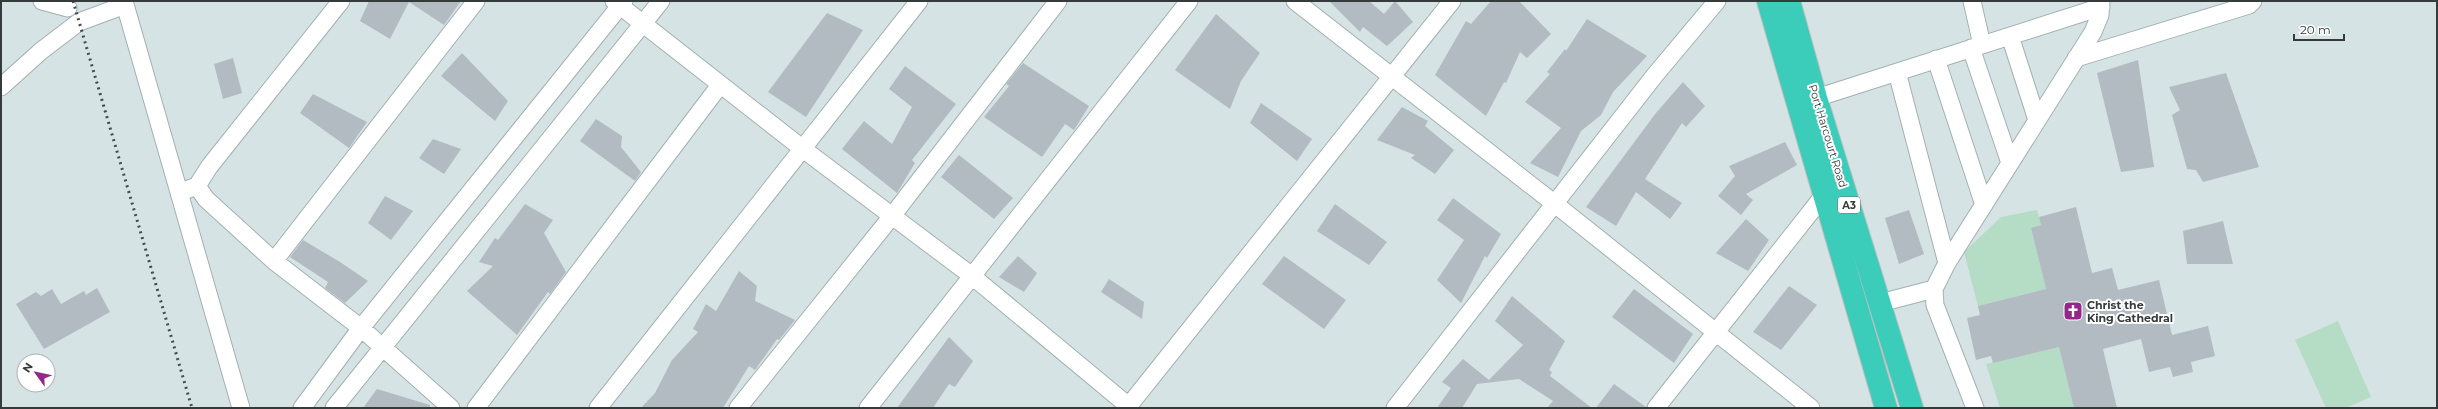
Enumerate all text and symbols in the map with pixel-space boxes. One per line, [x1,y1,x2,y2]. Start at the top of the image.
scale bar [2294,16,2344,42]
text: 20 m [2300,22,2331,37]
street label: Port Harcourt Road [1806,83,1850,189]
road number: A3 [1838,197,1860,213]
place label: Christ the King Cathedral [2087,298,2173,325]
church icon: Christ the King Cathedral [2062,300,2084,322]
north arrow [16,353,56,393]
text: N [19,360,36,375]

